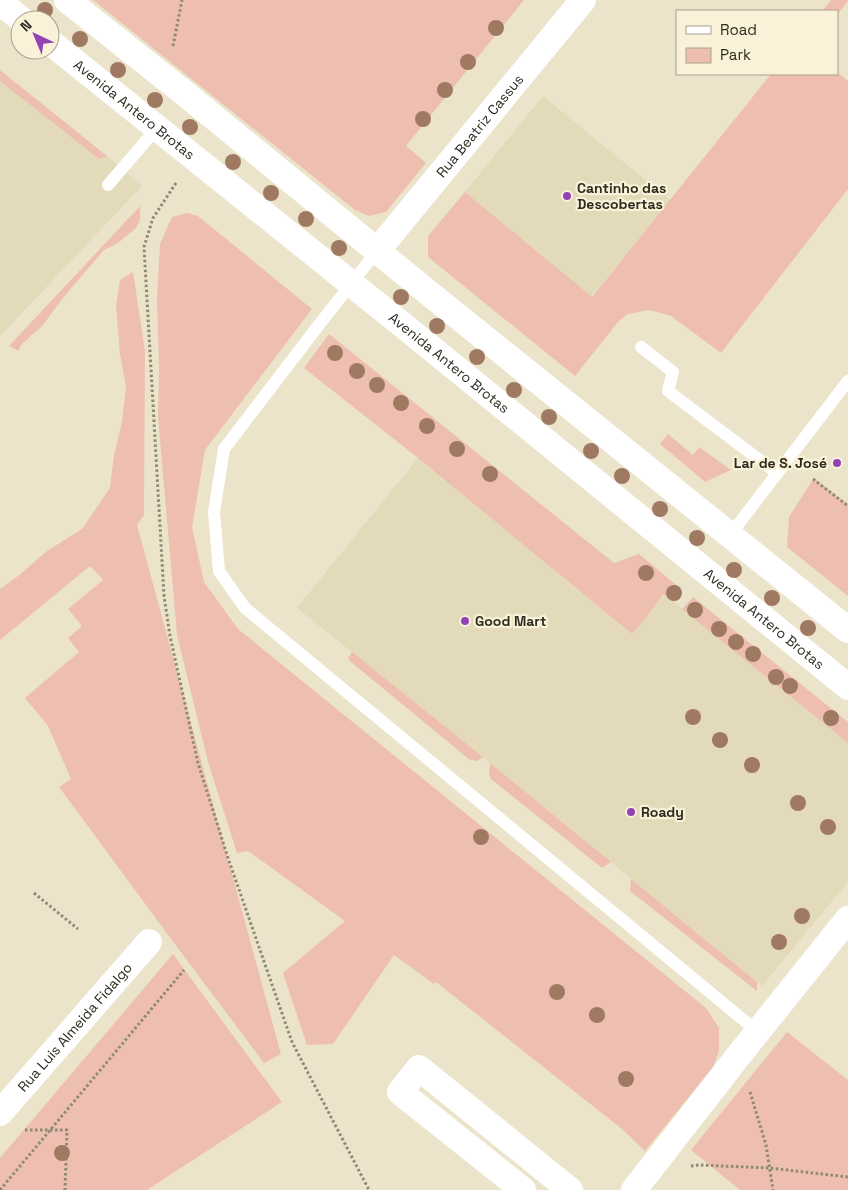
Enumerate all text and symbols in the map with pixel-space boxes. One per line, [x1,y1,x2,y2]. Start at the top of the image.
north arrow [10,10,60,60]
legend [676,10,838,75]
text: N [16,16,36,35]
text: Road [720,20,757,39]
text: Park [720,45,751,64]
street label: Avenida Antero Brotas [70,56,198,164]
street label: Rua Beatriz Cassus [432,71,527,181]
place label: Cantinho das Descobertas [577,179,666,213]
marker: Cantinho das Descobertas [561,190,573,202]
street label: Avenida Antero Brotas [385,308,513,417]
place label: Lar de S. José [734,454,827,472]
marker: Lar de S. José [831,457,843,469]
street label: Avenida Antero Brotas [700,564,828,673]
place label: Good Mart [475,612,546,630]
marker: Good Mart [459,615,471,627]
place label: Roady [641,803,684,821]
marker: Roady [625,806,637,818]
street label: Rua Luis Almeida Fidalgo [14,959,136,1095]

